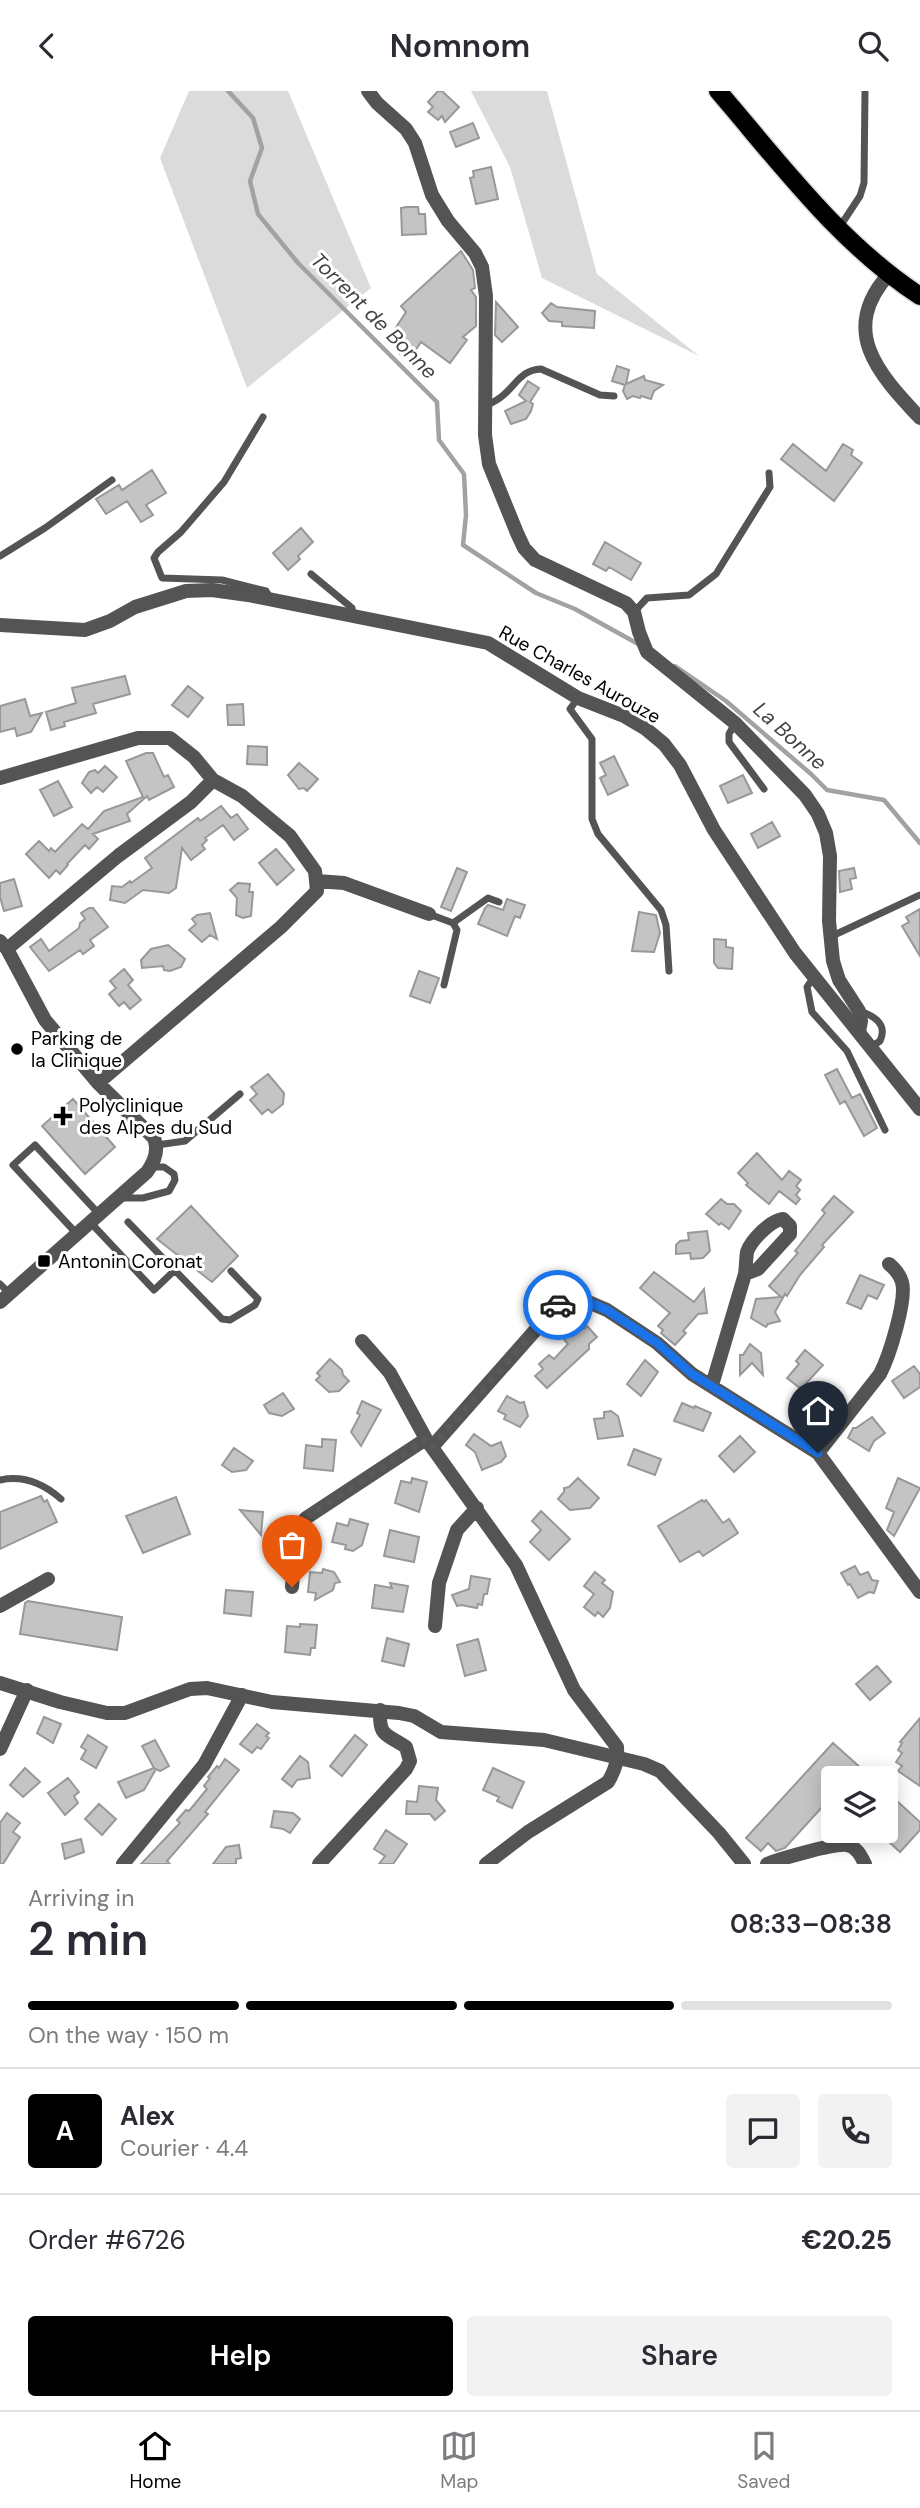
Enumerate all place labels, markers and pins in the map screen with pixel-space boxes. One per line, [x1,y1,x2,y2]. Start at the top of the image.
place label: Parking de la Clinique [31,1026,122,1073]
marker: Parking de la Clinique [9,1041,25,1057]
place label: Polyclinique des Alpes du Sud [79,1093,232,1140]
marker: Polyclinique des Alpes du Sud [53,1106,73,1126]
place label: Antonin Coronat [58,1249,203,1274]
marker: Antonin Coronat [36,1253,52,1269]
pin [788,1381,848,1453]
pin [262,1515,322,1587]

